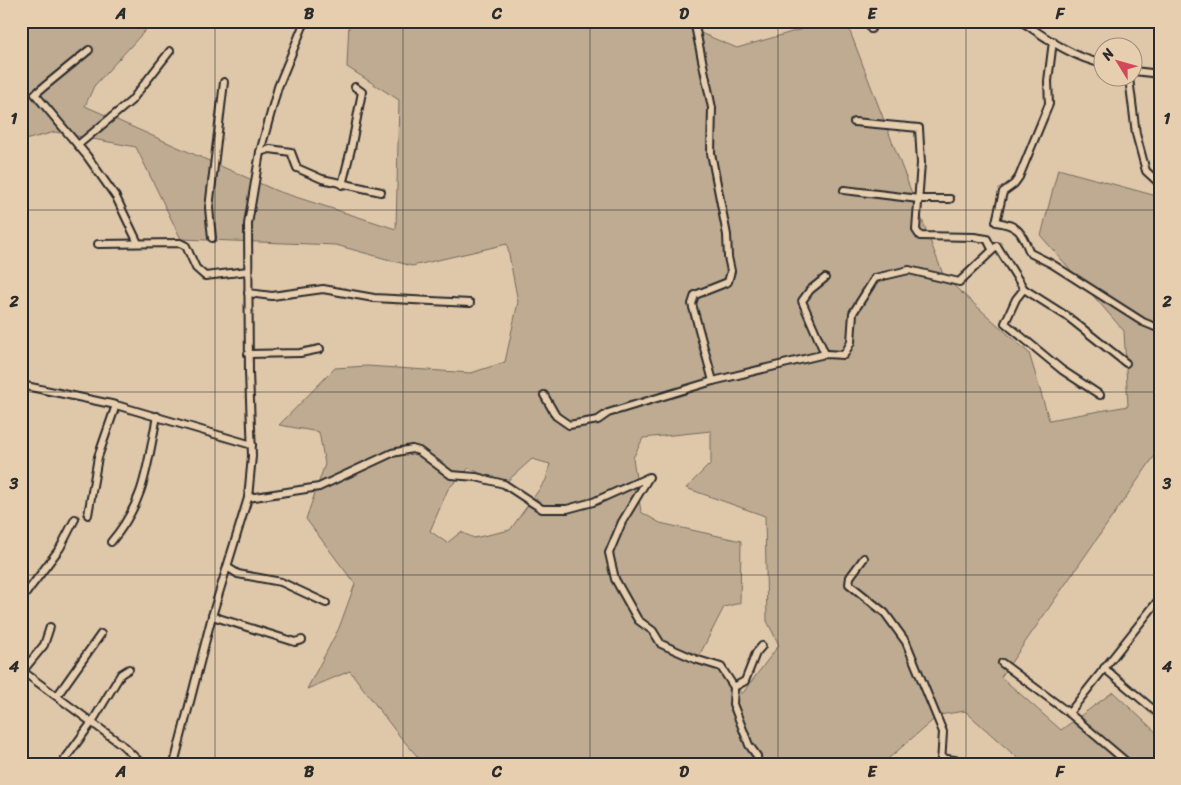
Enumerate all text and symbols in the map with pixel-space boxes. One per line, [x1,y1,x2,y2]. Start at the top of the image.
text: A [115,0,126,28]
text: B [304,0,315,28]
text: C [491,0,503,28]
text: D [679,0,689,28]
text: E [868,0,878,28]
text: F [1055,0,1066,28]
north arrow [1094,38,1144,88]
text: N [1095,43,1121,67]
text: 1 [11,104,18,133]
text: 1 [1164,104,1171,133]
text: 2 [8,287,19,316]
text: 2 [1161,287,1172,316]
text: 3 [9,469,19,498]
text: 3 [1162,469,1172,498]
text: 4 [8,652,19,681]
text: 4 [1161,652,1172,681]
text: A [115,757,126,785]
text: B [304,757,315,785]
text: C [491,757,503,785]
text: D [679,757,689,785]
text: E [868,757,878,785]
text: F [1055,757,1066,785]

